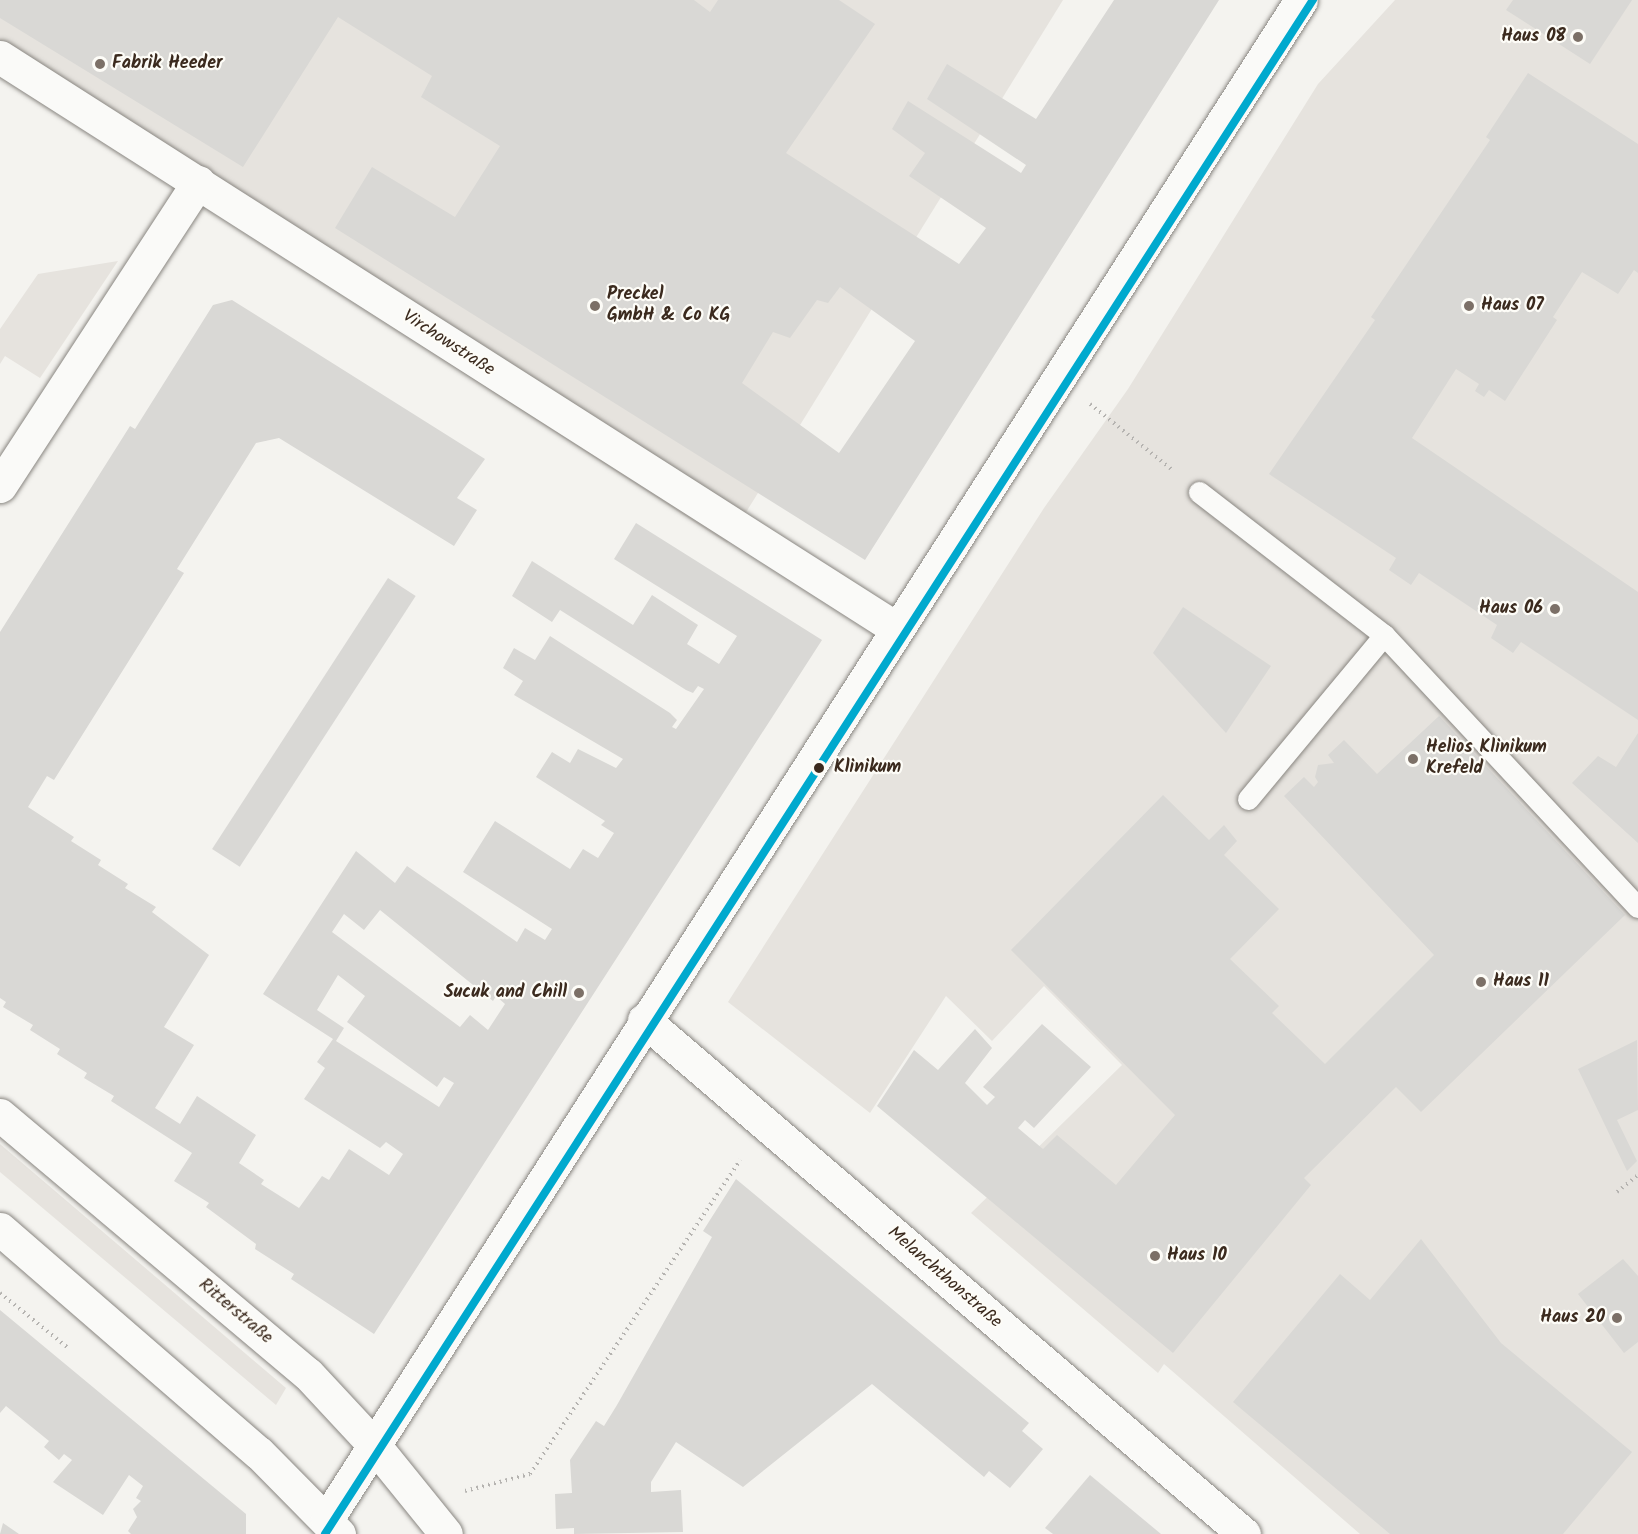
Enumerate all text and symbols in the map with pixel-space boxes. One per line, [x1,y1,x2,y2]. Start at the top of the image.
place label: Haus 08 [1501,26,1566,48]
marker: Haus 08 [1571,30,1585,44]
place label: Fabrik Heeder [112,53,222,75]
marker: Fabrik Heeder [93,57,107,71]
place label: Preckel GmbH & Co KG [607,285,730,328]
place label: Haus 07 [1481,295,1544,317]
marker: Preckel GmbH & Co KG [588,299,602,313]
marker: Haus 07 [1462,299,1476,313]
street label: Virchowstraße [398,306,498,382]
place label: Haus 06 [1479,598,1543,620]
marker: Haus 06 [1548,602,1562,616]
place label: Helios Klinikum Krefeld [1426,738,1547,780]
marker: Helios Klinikum Krefeld [1404,750,1422,768]
place label: Klinikum [834,757,901,779]
marker: Klinikum [809,758,829,778]
place label: Haus 11 [1493,971,1549,993]
marker: Haus 11 [1474,975,1488,989]
place label: Sucuk and Chill [444,982,567,1004]
marker: Sucuk and Chill [572,986,586,1000]
street label: Melanchthonstraße [882,1222,1006,1334]
place label: Haus 10 [1167,1245,1227,1267]
marker: Haus 10 [1148,1249,1162,1263]
street label: Ritterstraße [193,1275,277,1349]
place label: Haus 20 [1540,1307,1605,1329]
marker: Haus 20 [1610,1311,1624,1325]

